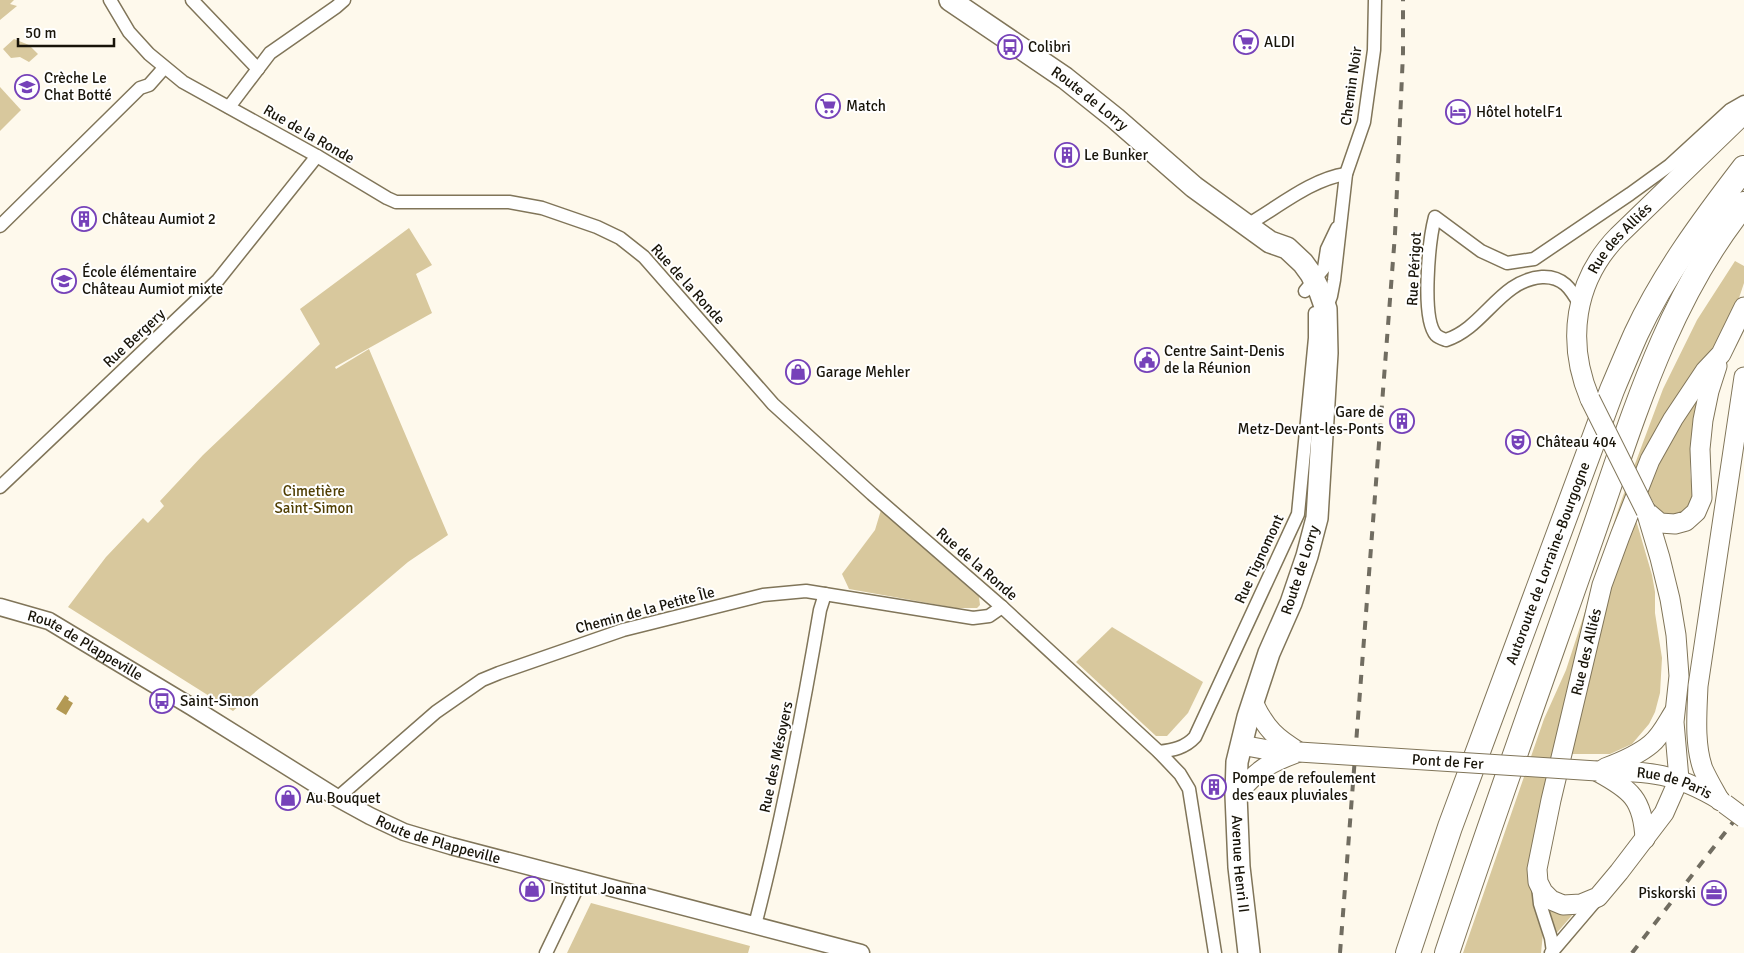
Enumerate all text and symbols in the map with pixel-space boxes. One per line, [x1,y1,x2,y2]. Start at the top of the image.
scale bar [18,15,114,47]
text: 50 m [25,24,56,42]
supermarket icon: ALDI [1233,29,1259,55]
place label: ALDI [1264,33,1295,51]
bus stop icon: Colibri [997,34,1023,60]
place label: Colibri [1028,38,1071,56]
street label: Chemin Noir [1337,45,1366,127]
street label: Route de Lorry [1048,62,1132,134]
place label: Crèche Le Chat Botté [44,69,112,104]
school or university icon: Crèche Le Chat Botté [14,74,40,100]
supermarket icon: Match [815,93,841,119]
place label: Match [846,97,886,115]
hotel icon: Hôtel hotelF1 [1445,99,1471,125]
street label: Rue de la Ronde [260,101,358,167]
place label: Hôtel hotelF1 [1476,103,1563,121]
building icon: Le Bunker [1054,142,1080,168]
place label: Le Bunker [1084,146,1148,164]
street label: Rue des Alliés [1584,199,1656,277]
building icon: Château Aumiot 2 [71,206,97,232]
place label: Château Aumiot 2 [102,210,216,228]
street label: Rue Périgot [1403,232,1425,306]
street label: Rue de la Ronde [647,240,729,328]
place label: École élémentaire Château Aumiot mixte [82,262,223,298]
school or university icon: École élémentaire Château Aumiot mixte [51,268,77,294]
street label: Rue Bergery [99,305,169,371]
place label: Centre Saint-Denis de la Réunion [1164,342,1285,377]
public building icon: Centre Saint-Denis de la Réunion [1134,347,1160,373]
shop icon: Garage Mehler [785,359,811,385]
place label: Garage Mehler [816,363,910,381]
place label: Gare de Metz-Devant-les-Ponts [1238,403,1384,438]
building icon: Gare de Metz-Devant-les-Ponts [1389,408,1415,434]
theatre icon: Château 404 [1505,429,1531,455]
place label: Château 404 [1536,433,1617,451]
street label: Autoroute de Lorraine-Bourgogne [1502,459,1594,667]
park label: Cimetière Saint-Simon [274,482,354,517]
street label: Rue Tignomont [1231,512,1287,606]
street label: Route de Lorry [1277,523,1323,617]
street label: Rue de la Ronde [933,524,1021,604]
street label: Chemin de la Petite Île [573,583,717,637]
street label: Route de Plappeville [25,606,146,684]
street label: Rue des Alliés [1567,606,1605,697]
bus stop icon: Saint-Simon [149,688,175,714]
place label: Saint-Simon [180,692,259,710]
street label: Rue des Mésoyers [755,699,797,814]
street label: Pont de Fer [1411,750,1485,773]
street label: Rue de Paris [1636,763,1716,803]
place label: Pompe de refoulement des eaux pluviales [1232,769,1376,804]
building icon: Pompe de refoulement des eaux pluviales [1201,774,1227,800]
shop icon: Au Bouquet [275,785,301,811]
place label: Au Bouquet [306,789,380,807]
street label: Route de Plappeville [373,811,502,868]
street label: Avenue Henri II [1228,815,1253,914]
shop icon: Institut Joanna [519,876,545,902]
place label: Institut Joanna [550,880,647,898]
office icon: Piskorski [1701,880,1727,906]
place label: Piskorski [1638,884,1696,902]

